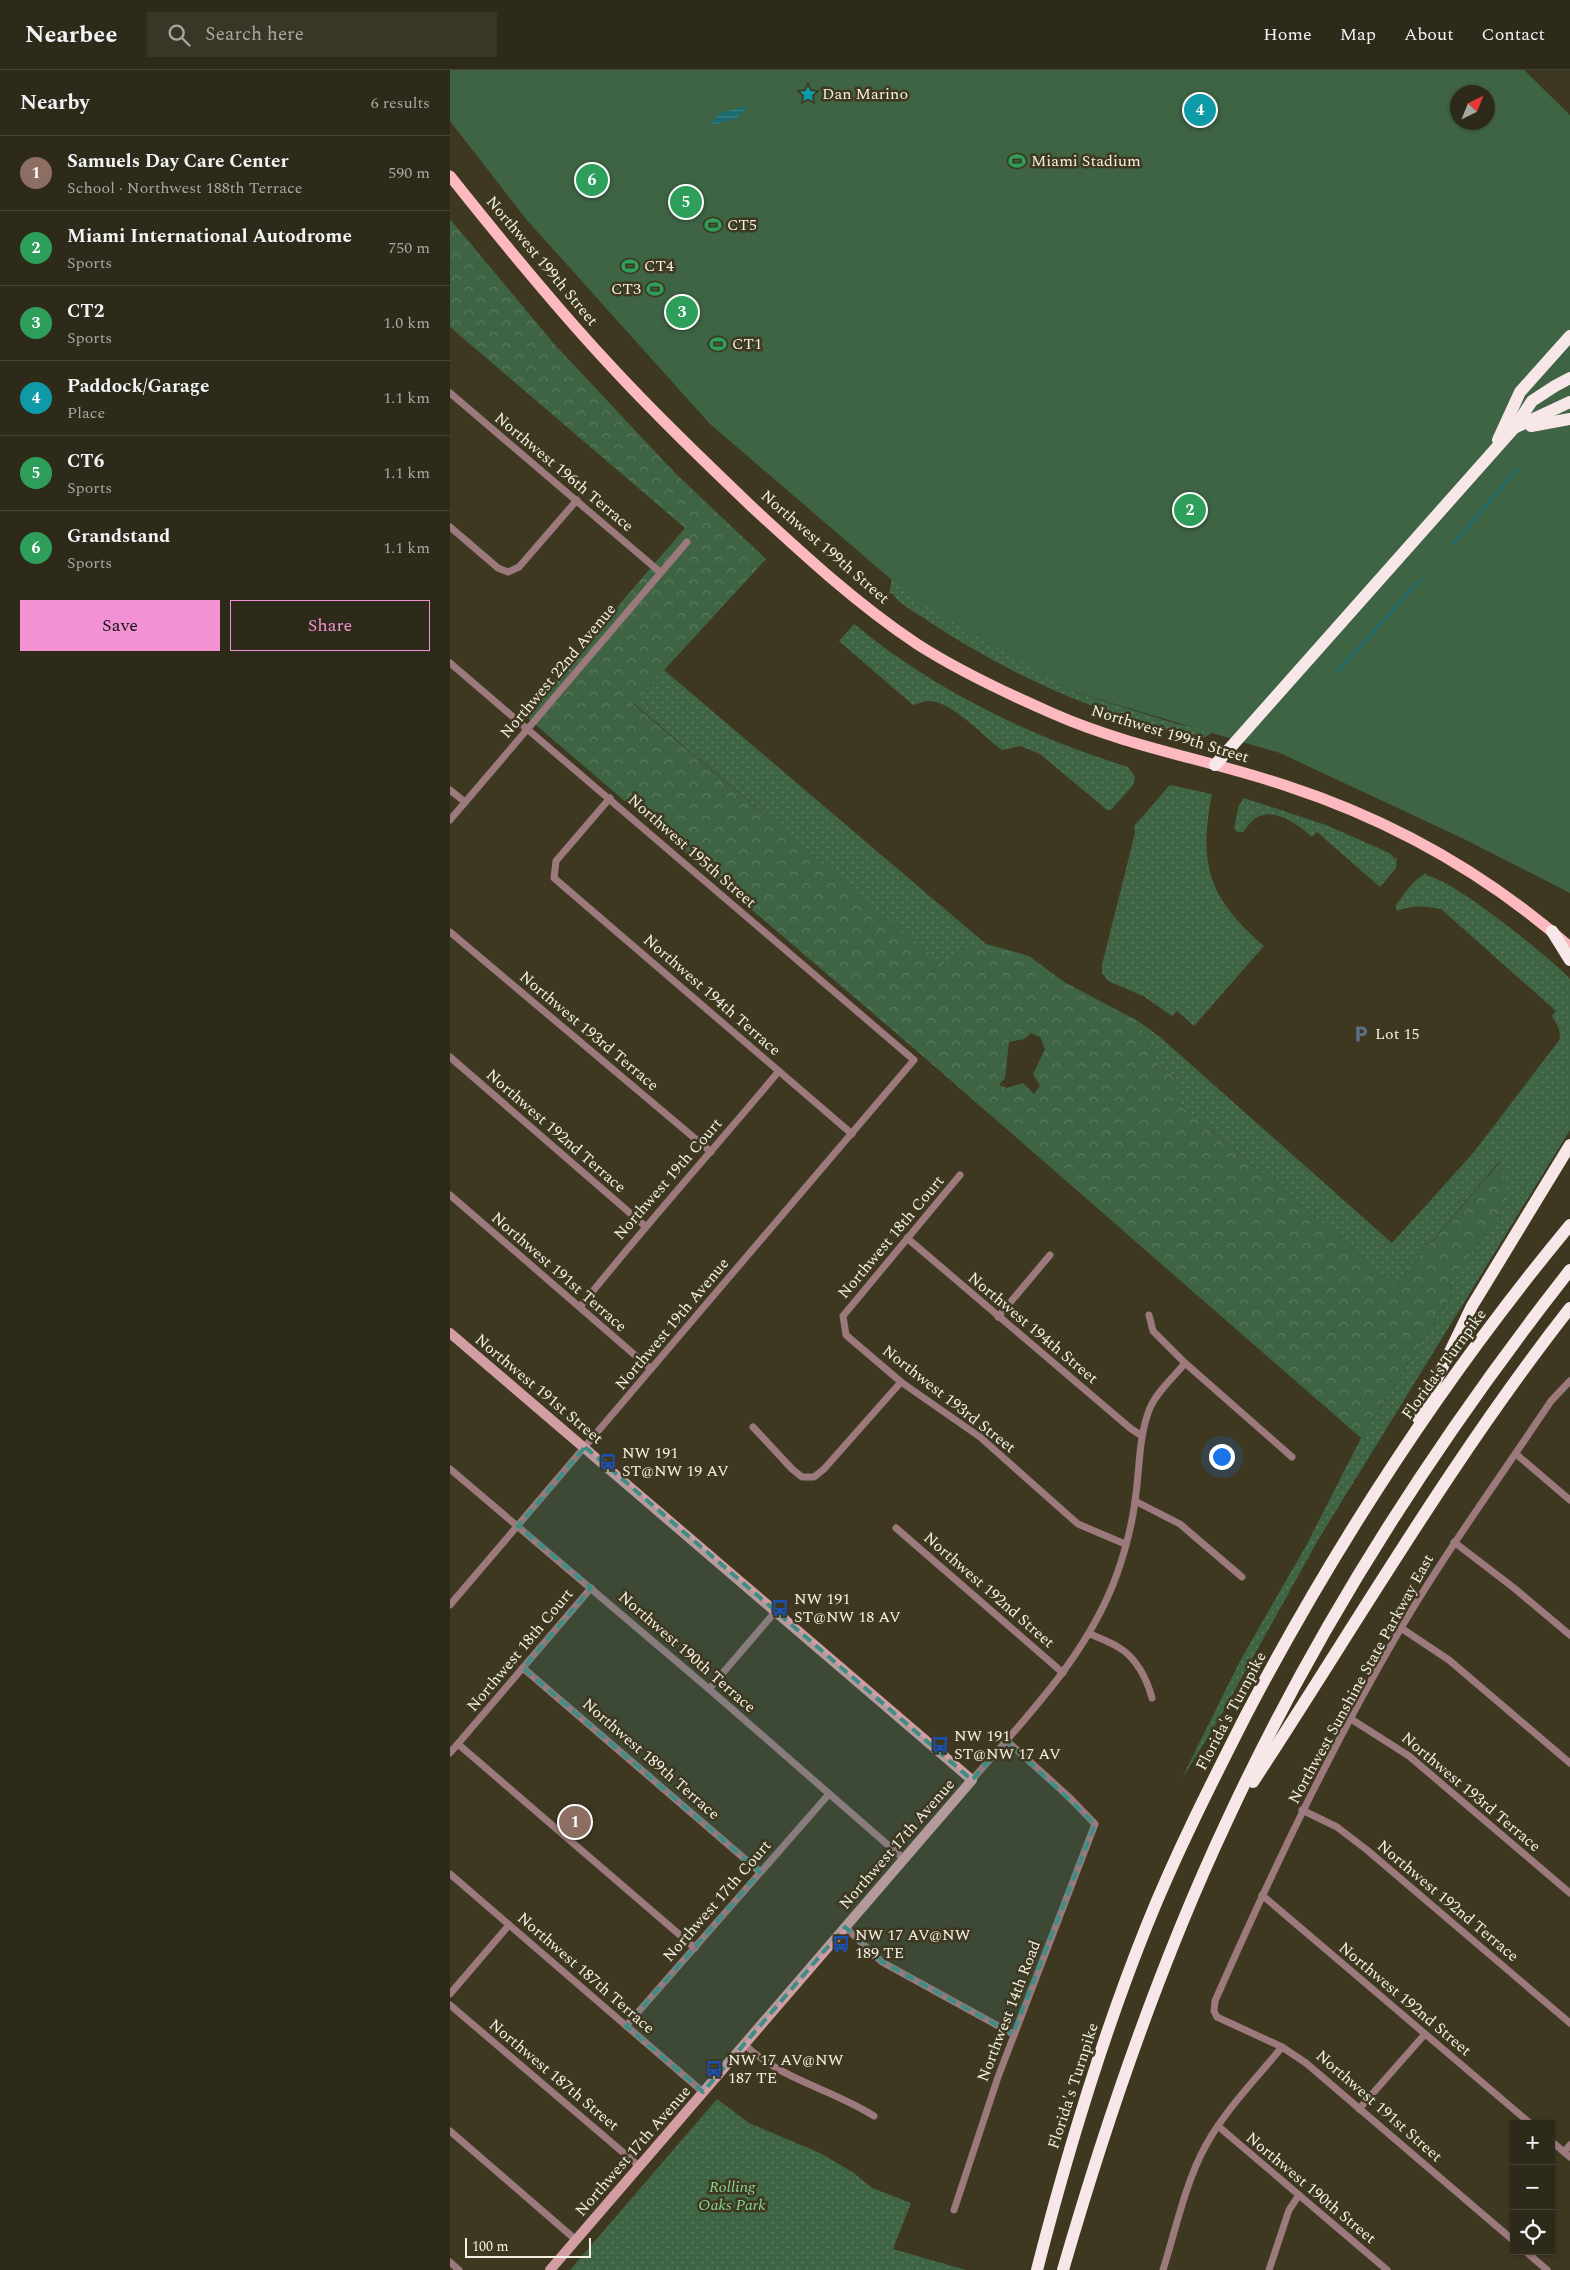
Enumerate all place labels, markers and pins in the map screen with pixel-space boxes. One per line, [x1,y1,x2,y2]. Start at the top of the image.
place label: Dan Marino [822,82,908,106]
place icon: Dan Marino [798,84,818,104]
pin: 4 [1184,91,1216,129]
place label: Miami Stadium [1031,149,1141,173]
sports icon: Miami Stadium [1007,151,1027,171]
pin: 6 [576,161,608,199]
pin: 5 [670,183,702,221]
place label: CT5 [727,213,757,237]
sports icon: CT5 [703,215,723,235]
place label: CT4 [644,254,674,278]
sports icon: CT4 [620,256,640,276]
place label: CT3 [611,277,641,301]
sports icon: CT3 [645,279,665,299]
pin: 3 [666,293,698,331]
place label: CT1 [732,332,762,356]
sports icon: CT1 [708,334,728,354]
pin: 2 [1174,491,1206,529]
place label: Lot 15 [1375,1022,1419,1046]
parking icon: Lot 15 [1351,1024,1371,1044]
place label: NW 191 ST@NW 19 AV [622,1441,729,1483]
bus stop icon: NW 191 ST@NW 19 AV [598,1452,618,1472]
place label: NW 191 ST@NW 18 AV [794,1587,901,1629]
bus stop icon: NW 191 ST@NW 18 AV [770,1598,790,1618]
place label: NW 191 ST@NW 17 AV [954,1724,1061,1766]
bus stop icon: NW 191 ST@NW 17 AV [930,1735,950,1755]
pin: 1 [559,1803,591,1841]
place label: NW 17 AV@NW 189 TE [855,1923,971,1965]
bus stop icon: NW 17 AV@NW 189 TE [831,1934,851,1954]
place label: NW 17 AV@NW 187 TE [728,2048,844,2090]
bus stop icon: NW 17 AV@NW 187 TE [704,2059,724,2079]

